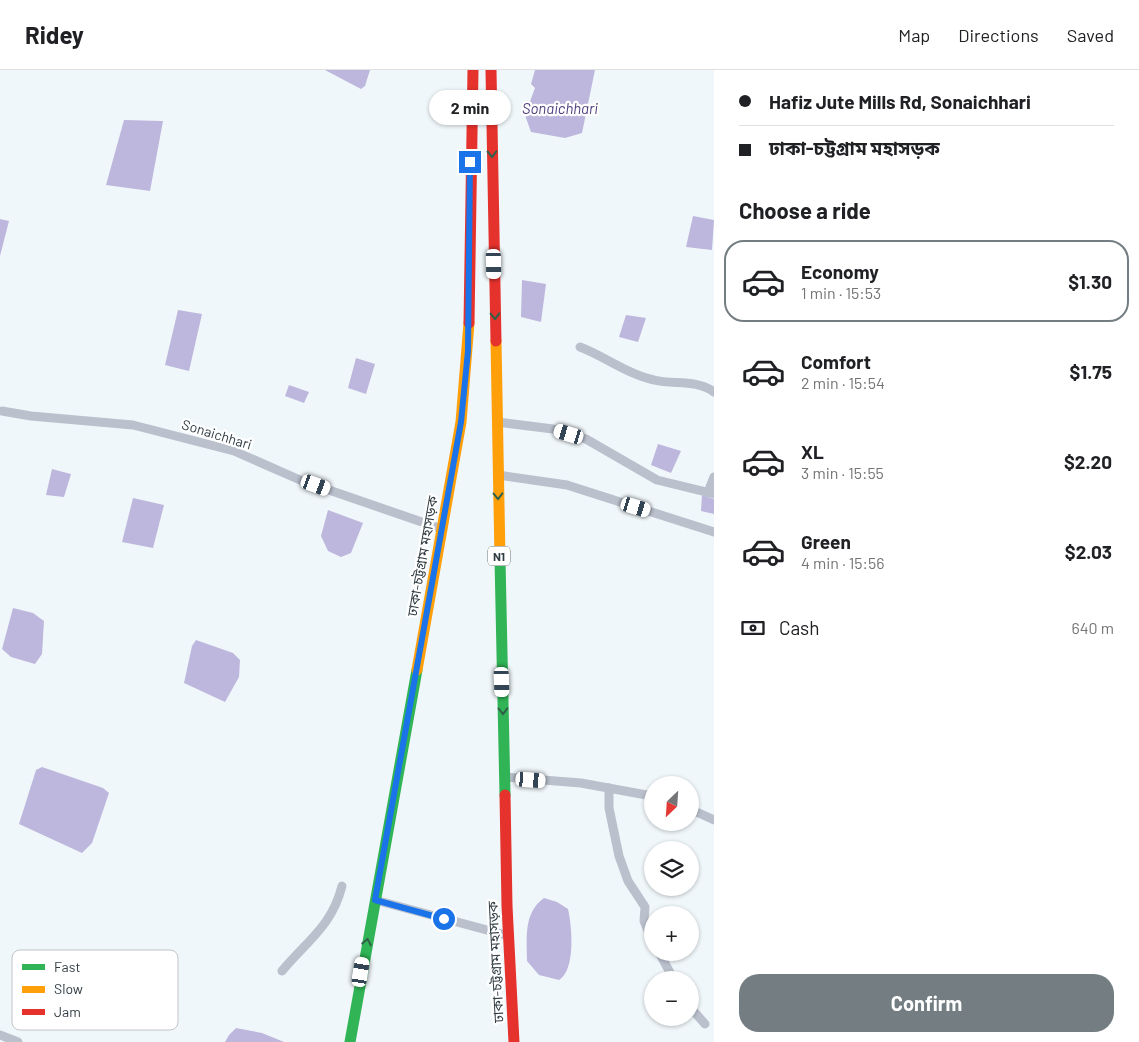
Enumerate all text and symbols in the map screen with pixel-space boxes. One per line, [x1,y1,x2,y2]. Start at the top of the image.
text: Ridey [25,20,84,49]
text: Map [898,24,930,46]
text: Directions [958,24,1039,46]
text: Saved [1067,24,1114,46]
callout: 2 min [429,89,511,124]
text: Hafiz Jute Mills Rd, Sonaichhari [769,90,1031,113]
text: 2 min [451,98,489,117]
water label: Sonaichhari [522,99,598,117]
text: ঢাকা-চট্টগ্রাম মহাসড়ক [769,136,940,159]
one-way arrow [487,150,498,158]
route end [459,151,481,173]
text: Choose a ride [739,197,871,223]
car [486,249,501,279]
icon: car [741,259,786,304]
text: Economy [801,260,879,283]
text: $1.30 [1068,270,1112,293]
text: 1 min · 15:53 [801,283,881,302]
one-way arrow [490,312,500,320]
icon: car [741,349,786,394]
text: Comfort [801,350,871,373]
text: $1.75 [1070,360,1112,383]
text: 2 min · 15:54 [801,373,885,392]
street label: Sonaichhari [180,415,254,453]
car [552,422,585,446]
icon: car [741,439,786,484]
text: XL [801,440,824,463]
text: $2.20 [1064,450,1112,473]
text: 3 min · 15:55 [801,463,884,482]
car [299,473,332,497]
one-way arrow [493,492,503,500]
street label: ঢাকা-চট্টগ্রাম মহাসড়ক [403,494,441,618]
car [619,495,652,519]
icon: car [741,529,786,574]
text: Green [801,530,851,553]
text: $2.03 [1065,540,1112,563]
road number: N1 [488,546,510,566]
text: 4 min · 15:56 [801,553,884,572]
icon: cash [739,614,767,642]
text: Cash [779,616,820,639]
text: 640 m [1071,618,1114,637]
car [493,667,510,697]
one-way arrow [498,708,508,715]
car [515,771,546,789]
north arrow [644,776,699,831]
map controls [644,776,699,1026]
button: layers [644,841,699,896]
street label: ঢাকা-চট্টগ্রাম মহাসড়ক [483,900,507,1024]
button: + [644,906,699,961]
route start [433,908,455,930]
one-way arrow [361,938,371,947]
legend [12,950,178,1030]
car [351,956,370,988]
text: Fast [54,958,80,975]
button: − [644,971,699,1026]
button: Confirm [739,974,1114,1032]
text: Slow [54,980,83,997]
text: Jam [54,1003,81,1020]

